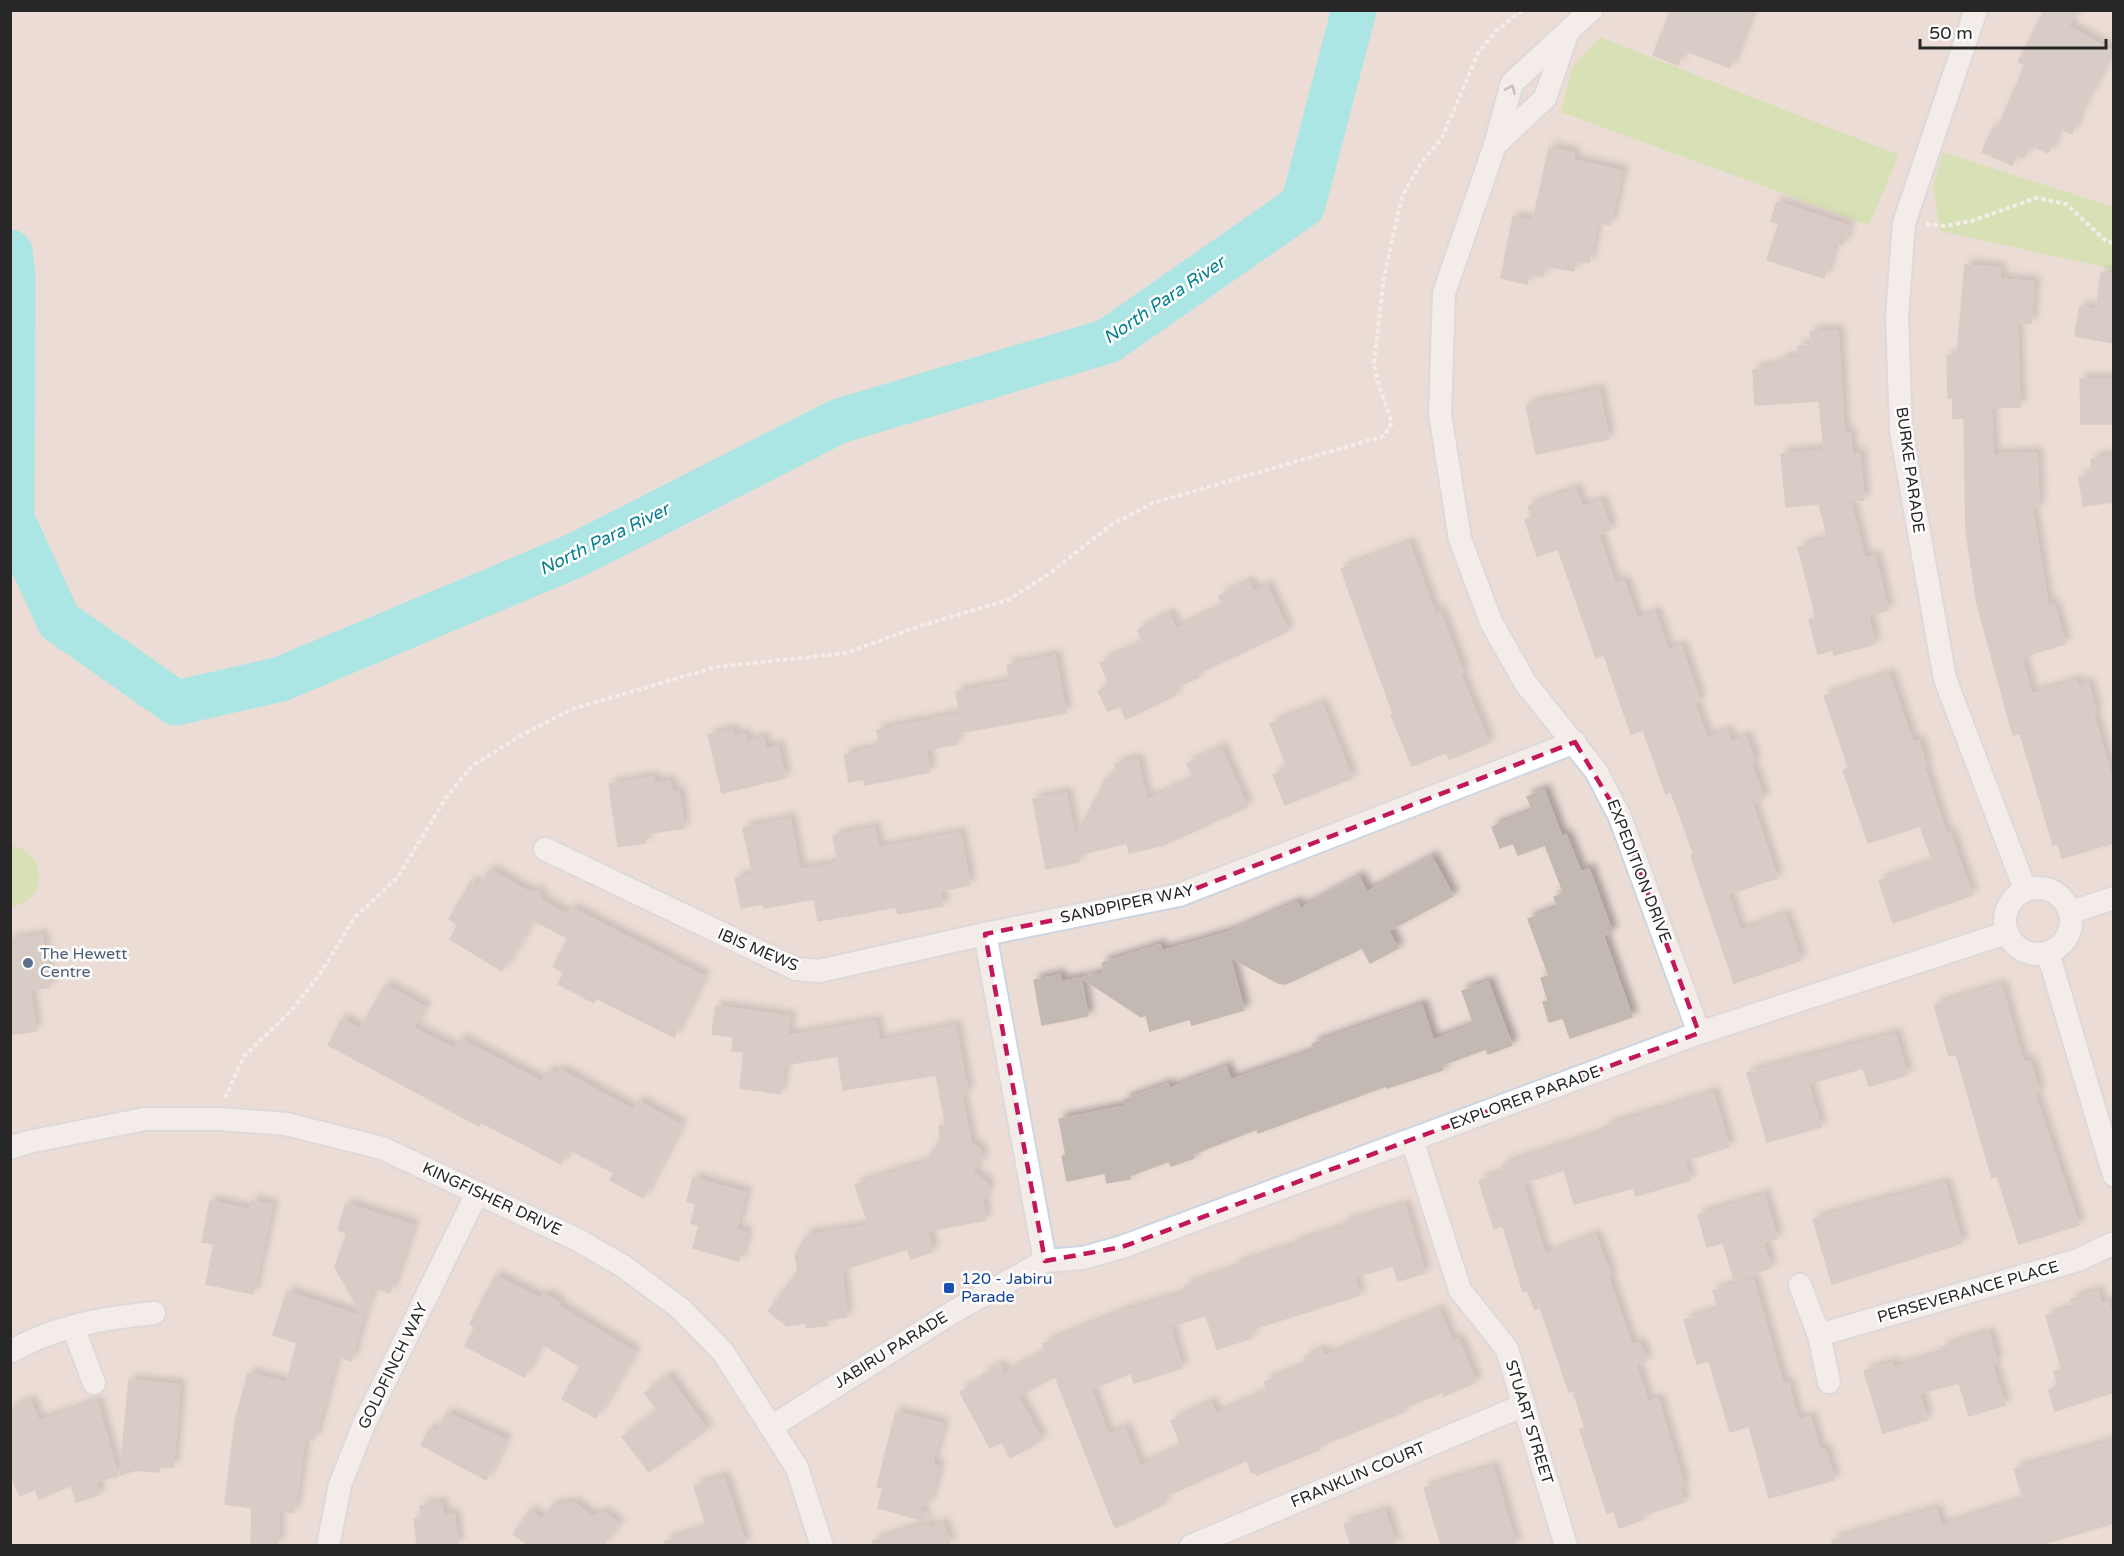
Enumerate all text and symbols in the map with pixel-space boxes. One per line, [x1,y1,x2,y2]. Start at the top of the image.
scale bar [1920,12,2106,50]
text: 50 m [1929,22,1973,44]
one-way arrow [1504,85,1517,95]
water label: North Para River [1099,250,1231,349]
street label: BURKE PARADE [1891,406,1929,534]
water label: North Para River [535,497,674,580]
street label: EXPEDITION DRIVE [1602,796,1676,946]
street label: SANDPIPER WAY [1058,880,1196,928]
street label: IBIS MEWS [715,924,802,976]
place label: The Hewett Centre [40,944,127,982]
marker: The Hewett Centre [21,956,35,970]
street label: EXPLORER PARADE [1447,1061,1603,1135]
street label: KINGFISHER DRIVE [419,1158,565,1240]
street label: PERSEVERANCE PLACE [1875,1256,2061,1328]
place label: 120 - Jabiru Parade [961,1269,1052,1307]
marker: 120 - Jabiru Parade [942,1281,956,1295]
street label: GOLDFINCH WAY [354,1300,432,1432]
street label: JABIRU PARADE [830,1307,952,1393]
street label: STUART STREET [1501,1358,1557,1487]
street label: FRANKLIN COURT [1288,1437,1429,1512]

